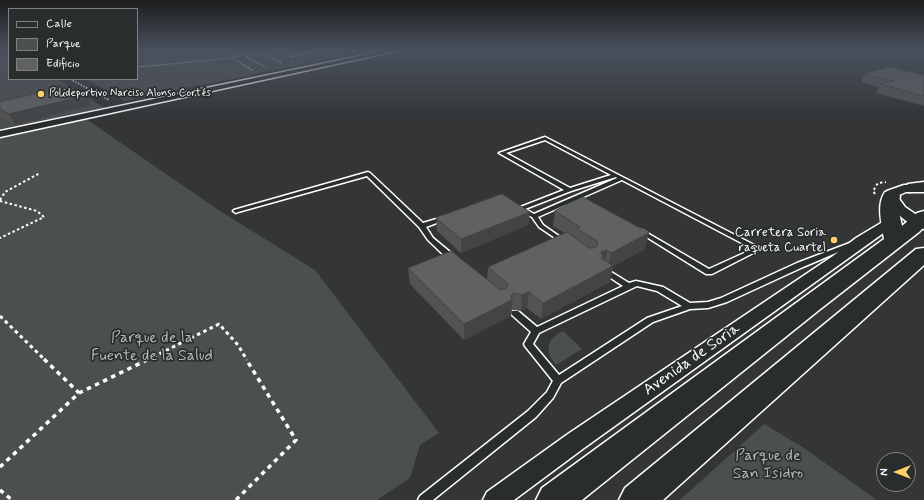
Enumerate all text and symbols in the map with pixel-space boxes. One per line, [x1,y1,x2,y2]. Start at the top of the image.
legend [8,8,138,80]
text: Calle [46,16,72,32]
text: Parque [46,36,81,52]
text: Edificio [46,56,80,72]
place label: Polideportivo Narciso Alonso Cortés [49,87,211,101]
marker: Polideportivo Narciso Alonso Cortés [36,89,46,99]
place label: Carretera Soria raqueta Cuartel [735,225,826,256]
marker: Carretera Soria raqueta Cuartel [829,235,839,245]
street label: Avenida de Soria [640,320,744,400]
park label: Parque de la Fuente de la Salud [91,329,213,367]
park label: Parque de San Isidro [733,447,803,485]
north arrow [876,452,916,492]
text: N [878,468,892,476]

